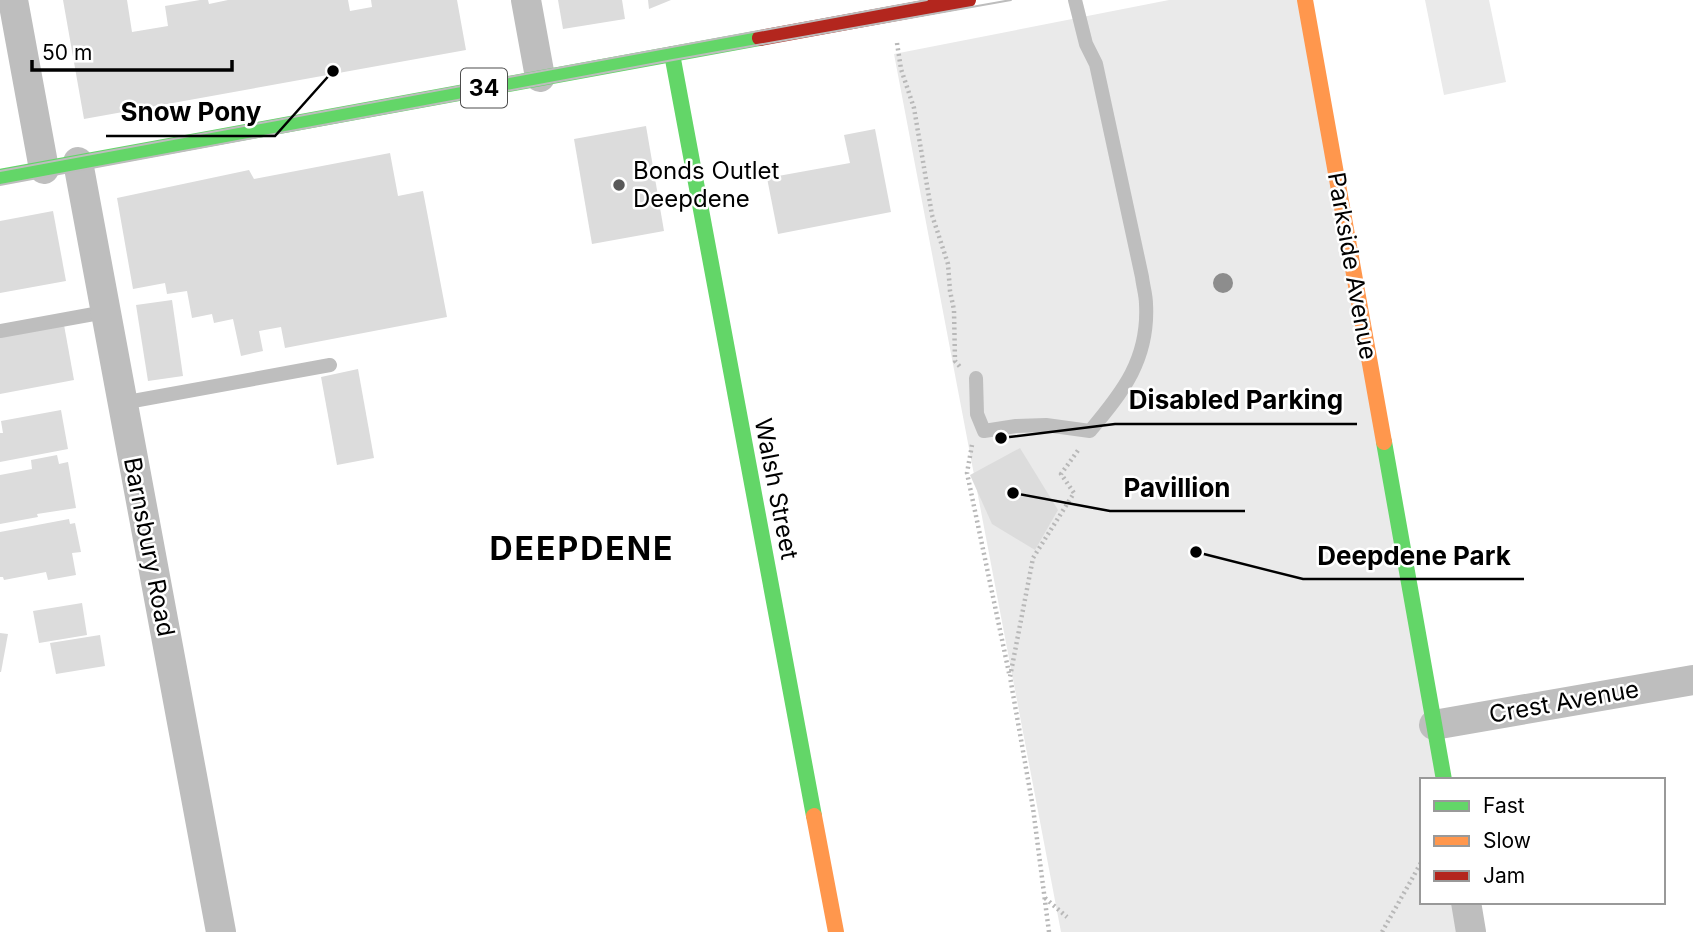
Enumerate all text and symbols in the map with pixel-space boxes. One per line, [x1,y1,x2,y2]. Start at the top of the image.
scale bar [32,28,231,72]
text: 50 m [42,40,92,65]
road number: 34 [461,68,507,108]
callout: Snow Pony [106,89,275,136]
text: Snow Pony [120,96,262,127]
place label: Bonds Outlet Deepdene [633,156,780,213]
street label: Parkside Avenue [1322,170,1383,362]
marker: Bonds Outlet Deepdene [611,177,627,193]
callout: Disabled Parking [1115,377,1357,424]
text: Disabled Parking [1129,384,1343,415]
street label: Walsh Street [749,416,804,562]
street label: Barnsbury Road [118,455,181,639]
callout: Pavillion [1110,464,1245,511]
text: Pavillion [1123,472,1231,503]
district label: DEEPDENE [489,529,675,568]
callout: Deepdene Park [1303,532,1524,579]
text: Deepdene Park [1317,540,1511,571]
street label: Crest Avenue [1487,674,1641,729]
legend [1420,778,1665,904]
text: Fast [1483,793,1525,818]
text: Slow [1483,828,1531,853]
text: Jam [1483,863,1525,888]

